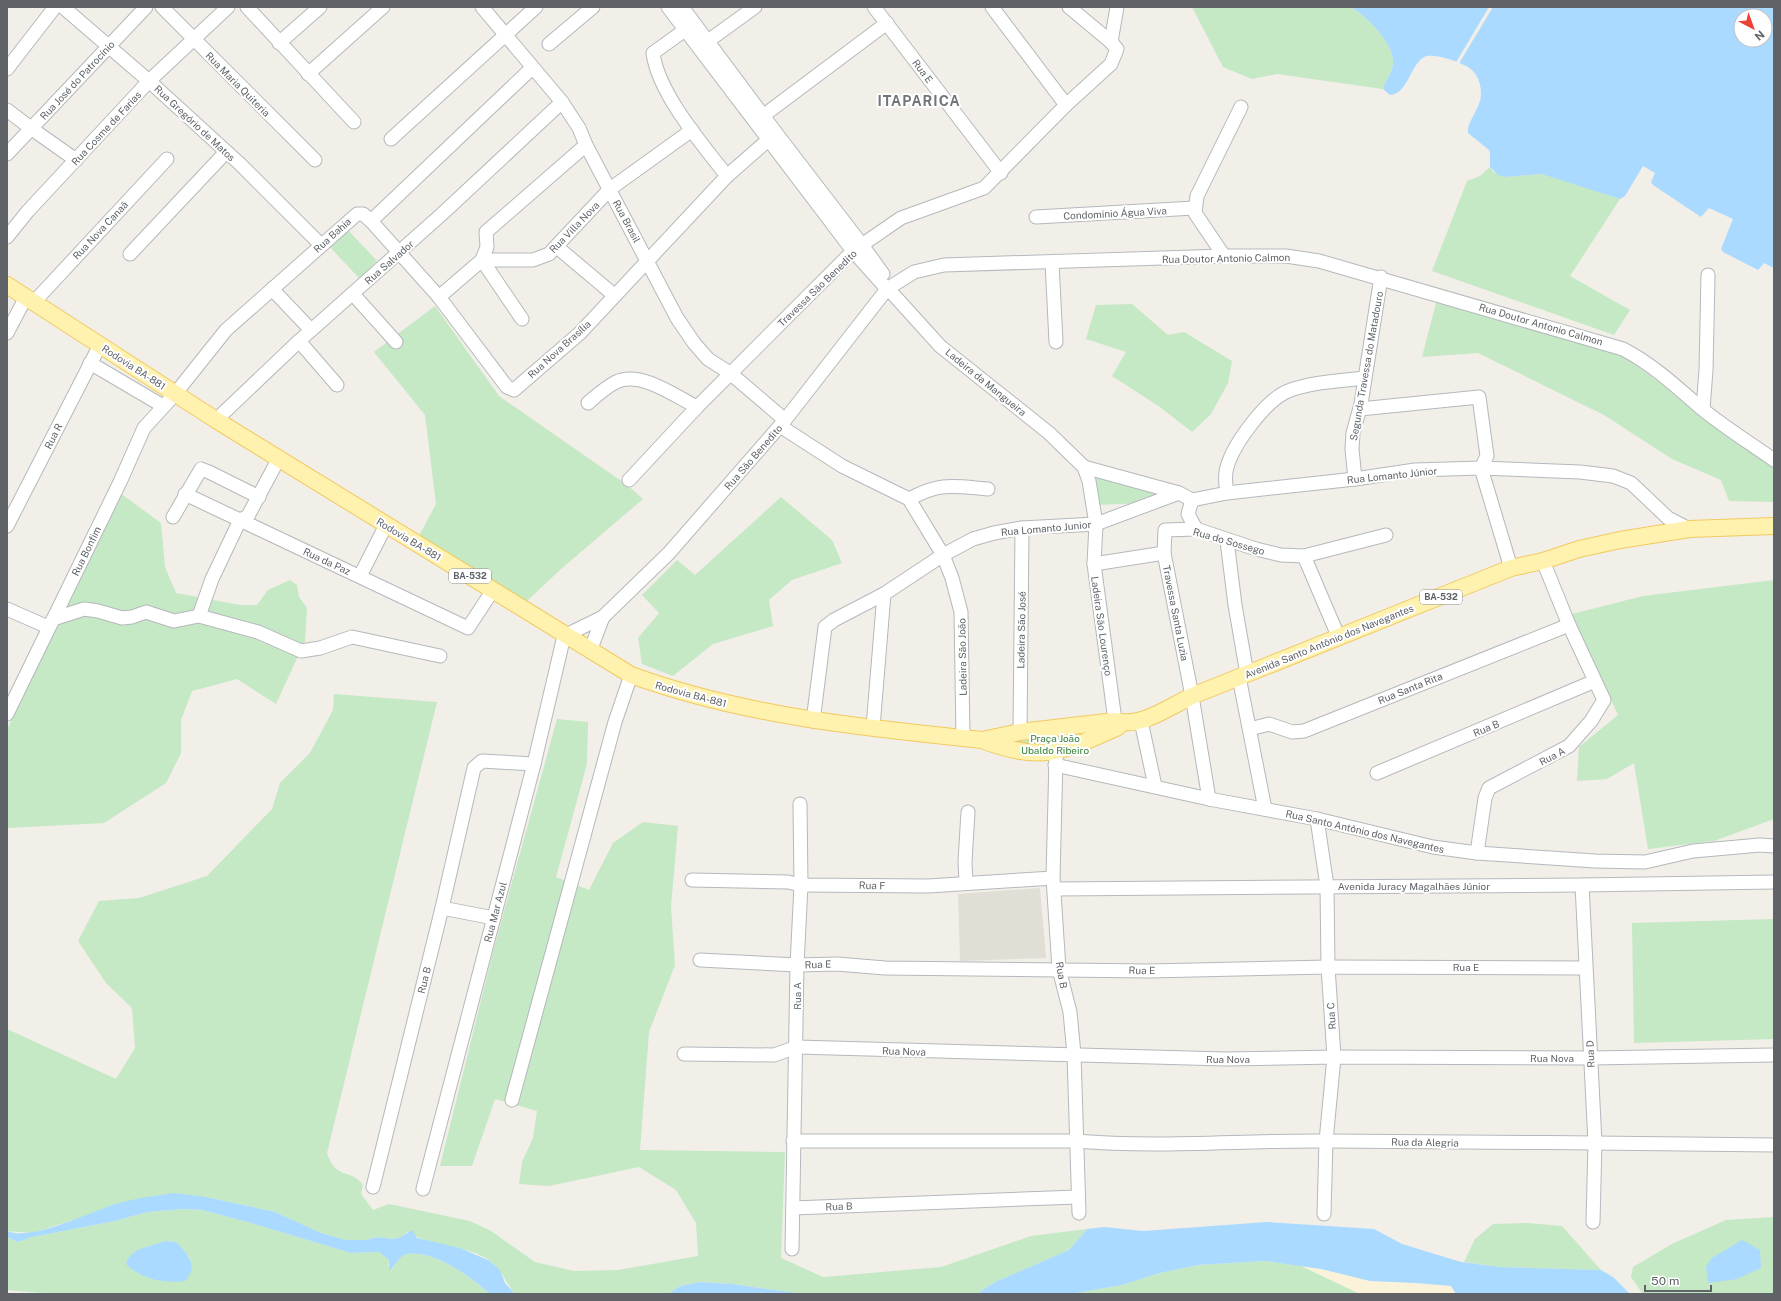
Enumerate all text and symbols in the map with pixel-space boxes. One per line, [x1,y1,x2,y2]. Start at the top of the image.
north arrow [1733,8,1773,48]
text: N [1752,28,1767,43]
street label: Rua José do Patrocínio [37,38,117,122]
street label: Rua Maria Quiteria [203,49,273,119]
street label: Rua E [910,57,936,85]
street label: Rua Gregório de Matos [152,83,238,163]
street label: Rua Cosme de Farias [69,88,143,168]
district label: ITAPARICA [877,93,961,109]
street label: Rua Brasil [611,197,643,245]
street label: Rua Nova Canaã [70,198,130,262]
street label: Rua Villa Nova [546,199,602,255]
street label: Condominio Água Viva [1063,204,1167,222]
street label: Rua Bahia [311,215,353,255]
street label: Rua Salvador [362,237,416,287]
street label: Travessa São Benedito [775,247,859,329]
street label: Rua Doutor Antonio Calmon [1162,251,1290,265]
street label: Segunda Travessa do Matadouro [1347,290,1385,442]
street label: Rua Doutor Antonio Calmon [1478,301,1605,348]
street label: Rua Nova Brasília [525,318,593,380]
street label: Rodovia BA-881 [100,342,168,392]
street label: Ladeira da Mangueira [943,346,1029,418]
street label: Rua R [41,421,65,451]
street label: Rua São Benedito [721,422,785,492]
street label: Rua Lomanto Júnior [1346,464,1438,486]
street label: Rodovia BA-881 [374,515,444,563]
street label: Rua Lomanto Junior [1000,518,1092,538]
street label: Rua Bonfim [69,524,103,578]
street label: Rua do Sossego [1192,525,1267,557]
street label: Rua da Paz [301,545,353,577]
street label: Travessa Santa Luzia [1161,564,1191,662]
road number: BA-532 [449,569,491,583]
street label: Ladeira São Lourenço [1089,575,1115,677]
road number: BA-532 [1420,590,1462,604]
street label: Ladeira São José [1014,591,1028,669]
street label: Avenida Santo Antônio dos Navegantes [1243,602,1415,680]
street label: Ladeira São João [955,618,969,696]
street label: Rua Santa Rita [1376,670,1444,706]
street label: Rodovia BA-881 [654,679,728,709]
street label: Rua B [1471,717,1501,739]
park label: Praça João Ubaldo Ribeiro [1021,732,1089,756]
street label: Rua A [1537,744,1567,768]
street label: Rua Santo Antônio dos Navegantes [1285,807,1445,855]
street label: Rua F [859,879,885,891]
street label: Avenida Juracy Magalhães Júnior [1338,880,1490,892]
street label: Rua Mar Azul [481,881,509,943]
street label: Rua E [804,958,832,970]
street label: Rua B [1054,961,1070,990]
street label: Rua E [1453,961,1479,973]
street label: Rua E [1129,964,1155,976]
street label: Rua B [415,965,433,995]
street label: Rua A [791,982,803,1010]
street label: Rua C [1324,1002,1338,1030]
street label: Rua D [1583,1040,1597,1068]
street label: Rua Nova [882,1044,926,1058]
street label: Rua Nova [1530,1052,1574,1064]
street label: Rua Nova [1206,1053,1250,1065]
street label: Rua da Alegria [1391,1135,1459,1149]
street label: Rua B [825,1200,853,1212]
scale bar [1645,1267,1711,1293]
text: 50 m [1651,1274,1679,1288]

